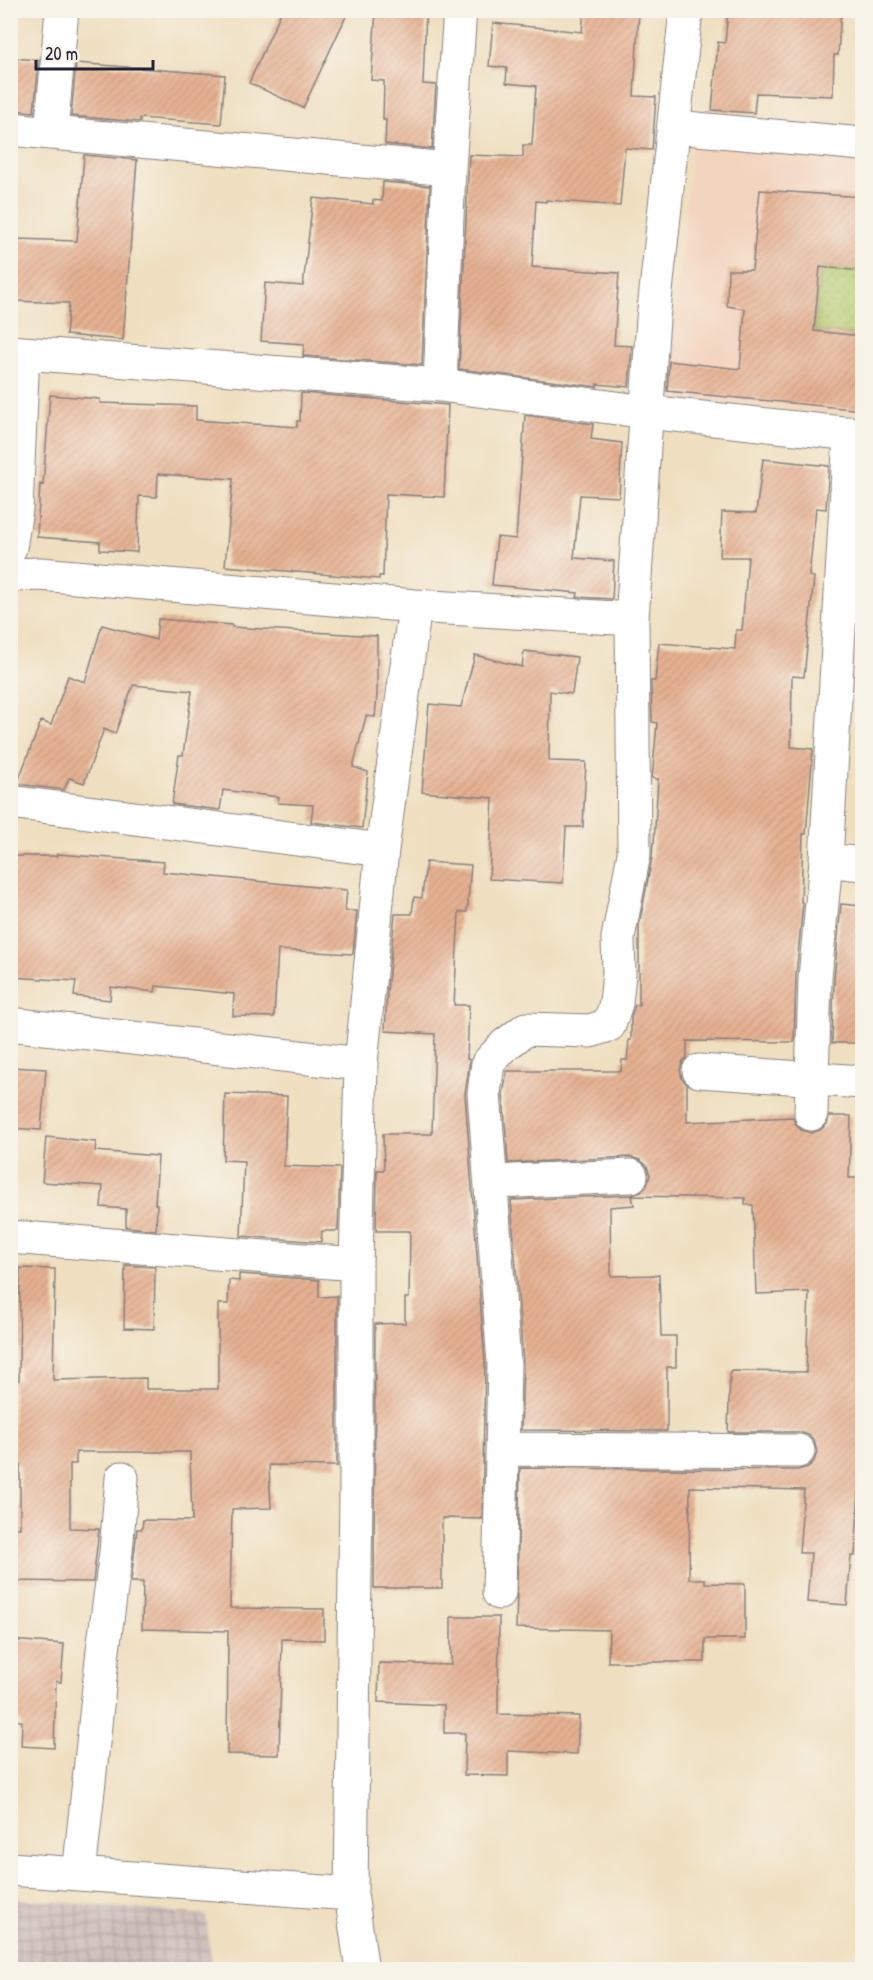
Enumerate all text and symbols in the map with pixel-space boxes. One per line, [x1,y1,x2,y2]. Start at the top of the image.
scale bar [36,33,153,71]
text: 20 m [45,41,78,66]

